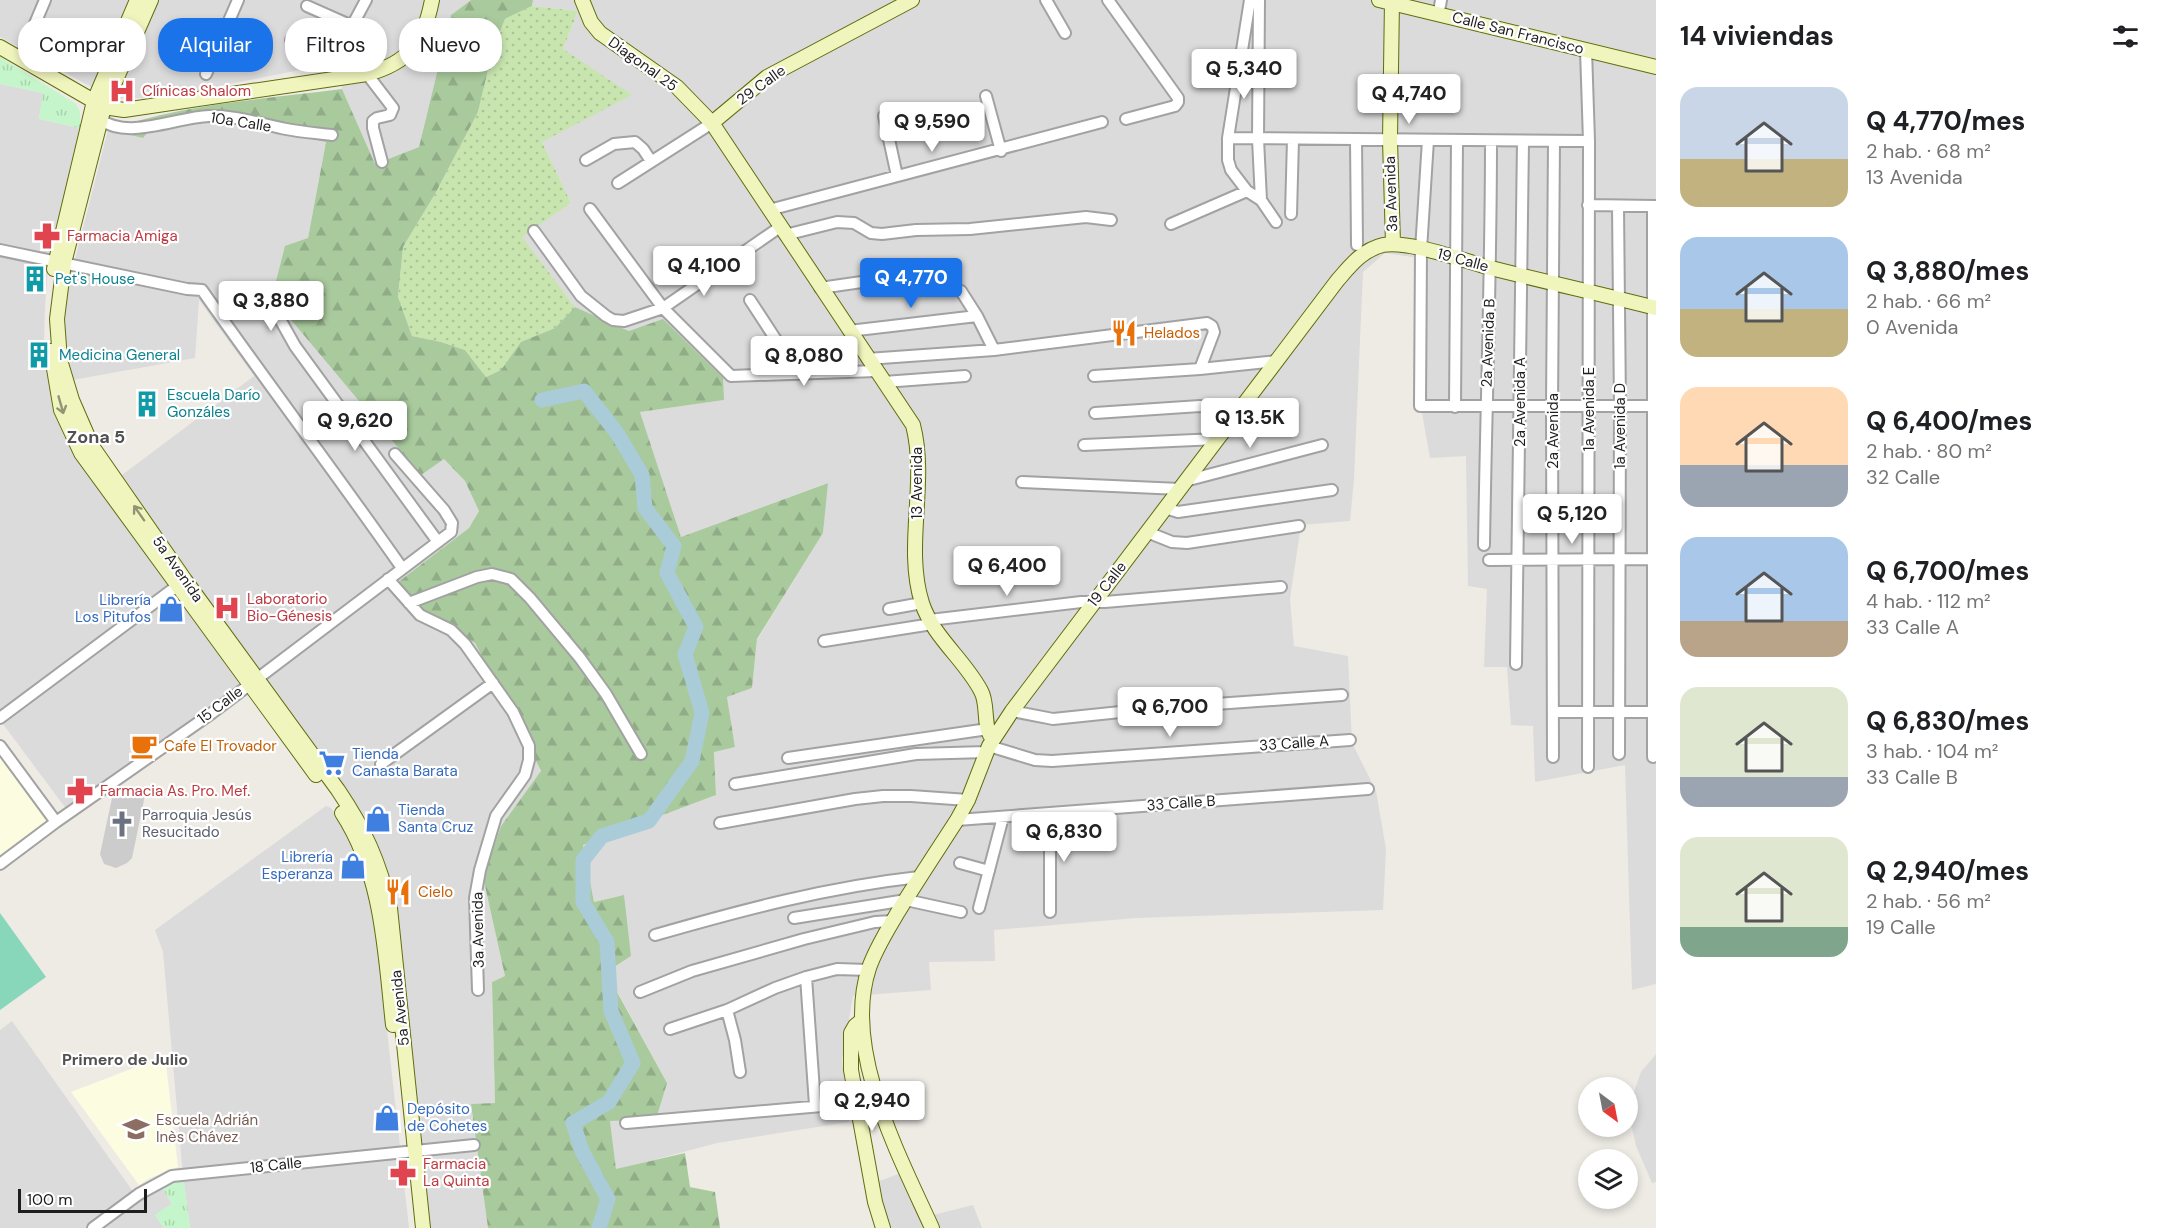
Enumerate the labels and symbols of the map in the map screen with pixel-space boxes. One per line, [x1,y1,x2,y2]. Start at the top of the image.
street label: Calle San Francisco [1450,7,1586,59]
street label: Diagonal 25 [604,32,682,96]
pin: Q 5,340 [1189,49,1299,100]
street label: 29 Calle [732,60,790,110]
pin: Q 4,740 [1354,74,1464,125]
hospital icon: Clínicas Shalom [107,76,137,106]
place label: Clínicas Shalom [142,81,251,101]
pin: Q 9,590 [877,102,987,153]
street label: 10a Calle [209,107,273,137]
street label: 3a Avenida [1380,156,1402,232]
pharmacy icon: Farmacia Amiga [32,221,62,251]
place label: Farmacia Amiga [67,226,178,246]
street label: 19 Calle [1435,244,1491,276]
pin: Q 4,100 [649,246,759,297]
pin: Q 4,770 [856,258,966,309]
building icon: Pet's House [20,264,50,294]
place label: Pet's House [55,269,135,289]
pin: Q 3,880 [216,281,326,332]
street label: 2a Avenida B [1476,298,1500,388]
restaurant icon: Helados [1109,318,1139,348]
place label: Helados [1144,323,1200,343]
pin: Q 8,080 [749,336,859,387]
building icon: Medicina General [24,340,54,370]
place label: Medicina General [59,345,180,365]
street label: 2a Avenida A [1510,357,1530,447]
street label: 1a Avenida E [1579,367,1599,451]
street label: 1a Avenida D [1610,383,1630,469]
place label: Escuela Darío Gonzáles [167,385,261,422]
building icon: Escuela Darío Gonzáles [132,389,162,419]
street label: 2a Avenida [1543,393,1563,469]
one-way arrow [55,395,67,414]
pin: Q 13.5K [1195,398,1305,449]
pin: Q 9,620 [300,401,410,452]
district label: Zona 5 [67,425,125,449]
street label: 13 Avenida [907,447,927,519]
pin: Q 5,120 [1517,494,1627,545]
one-way arrow [133,505,145,521]
street label: 5a Avenida [148,532,208,606]
pin: Q 6,400 [952,546,1062,597]
street label: 19 Calle [1083,557,1131,611]
place label: Laboratorio Bio-Génesis [247,589,332,626]
place label: Librería Los Pitufos [75,590,151,627]
hospital icon: Laboratorio Bio-Génesis [212,593,242,623]
shop icon: Librería Los Pitufos [156,594,186,624]
street label: 15 Calle [193,681,247,729]
pin: Q 6,700 [1115,687,1225,738]
cafe icon: Cafe El Trovador [129,731,159,761]
street label: 33 Calle A [1258,731,1330,755]
place label: Cafe El Trovador [164,736,277,756]
place label: Tienda Canasta Barata [352,744,458,781]
supermarket icon: Tienda Canasta Barata [317,748,347,778]
pharmacy icon: Farmacia As. Pro. Mef. [65,776,95,806]
place label: Farmacia As. Pro. Mef. [100,781,250,801]
street label: 33 Calle B [1146,791,1216,815]
place label: Tienda Santa Cruz [398,800,473,837]
shop icon: Tienda Santa Cruz [363,804,393,834]
place label: Parroquia Jesús Resucitado [142,805,252,842]
church icon: Parroquia Jesús Resucitado [107,809,137,839]
pin: Q 6,830 [1009,812,1119,863]
place label: Librería Esperanza [262,847,333,884]
shop icon: Librería Esperanza [338,851,368,881]
restaurant icon: Cielo [383,877,413,907]
place label: Cielo [418,882,453,902]
street label: 3a Avenida [467,892,489,968]
street label: 5a Avenida [386,969,414,1047]
district label: Primero de Julio [62,1049,188,1070]
north arrow [1578,1077,1638,1137]
pin: Q 2,940 [817,1081,927,1132]
place label: Depósito de Cohetes [407,1099,487,1136]
shop icon: Depósito de Cohetes [372,1103,402,1133]
place label: Escuela Adrián Inès Chávez [156,1110,258,1147]
school or university icon: Escuela Adrián Inès Chávez [121,1114,151,1144]
street label: 18 Calle [249,1152,303,1178]
place label: Farmacia La Quinta [423,1154,490,1191]
pharmacy icon: Farmacia La Quinta [388,1158,418,1188]
scale bar [18,1186,147,1214]

